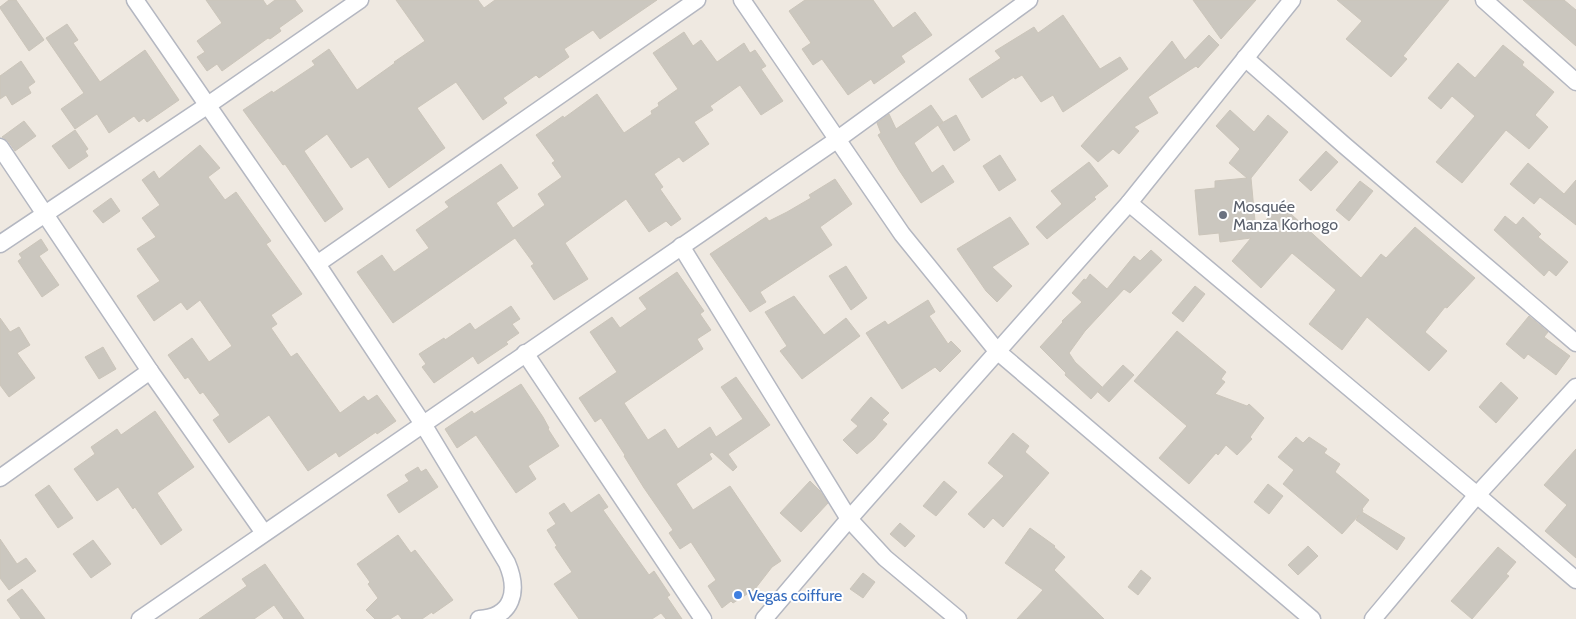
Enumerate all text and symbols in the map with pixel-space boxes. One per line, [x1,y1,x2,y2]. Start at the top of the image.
place label: Mosquée Manza Korhogo [1233,197,1338,234]
marker: Mosquée Manza Korhogo [1217,209,1229,221]
place label: Vegas coiffure [748,586,842,605]
marker: Vegas coiffure [732,589,744,601]

